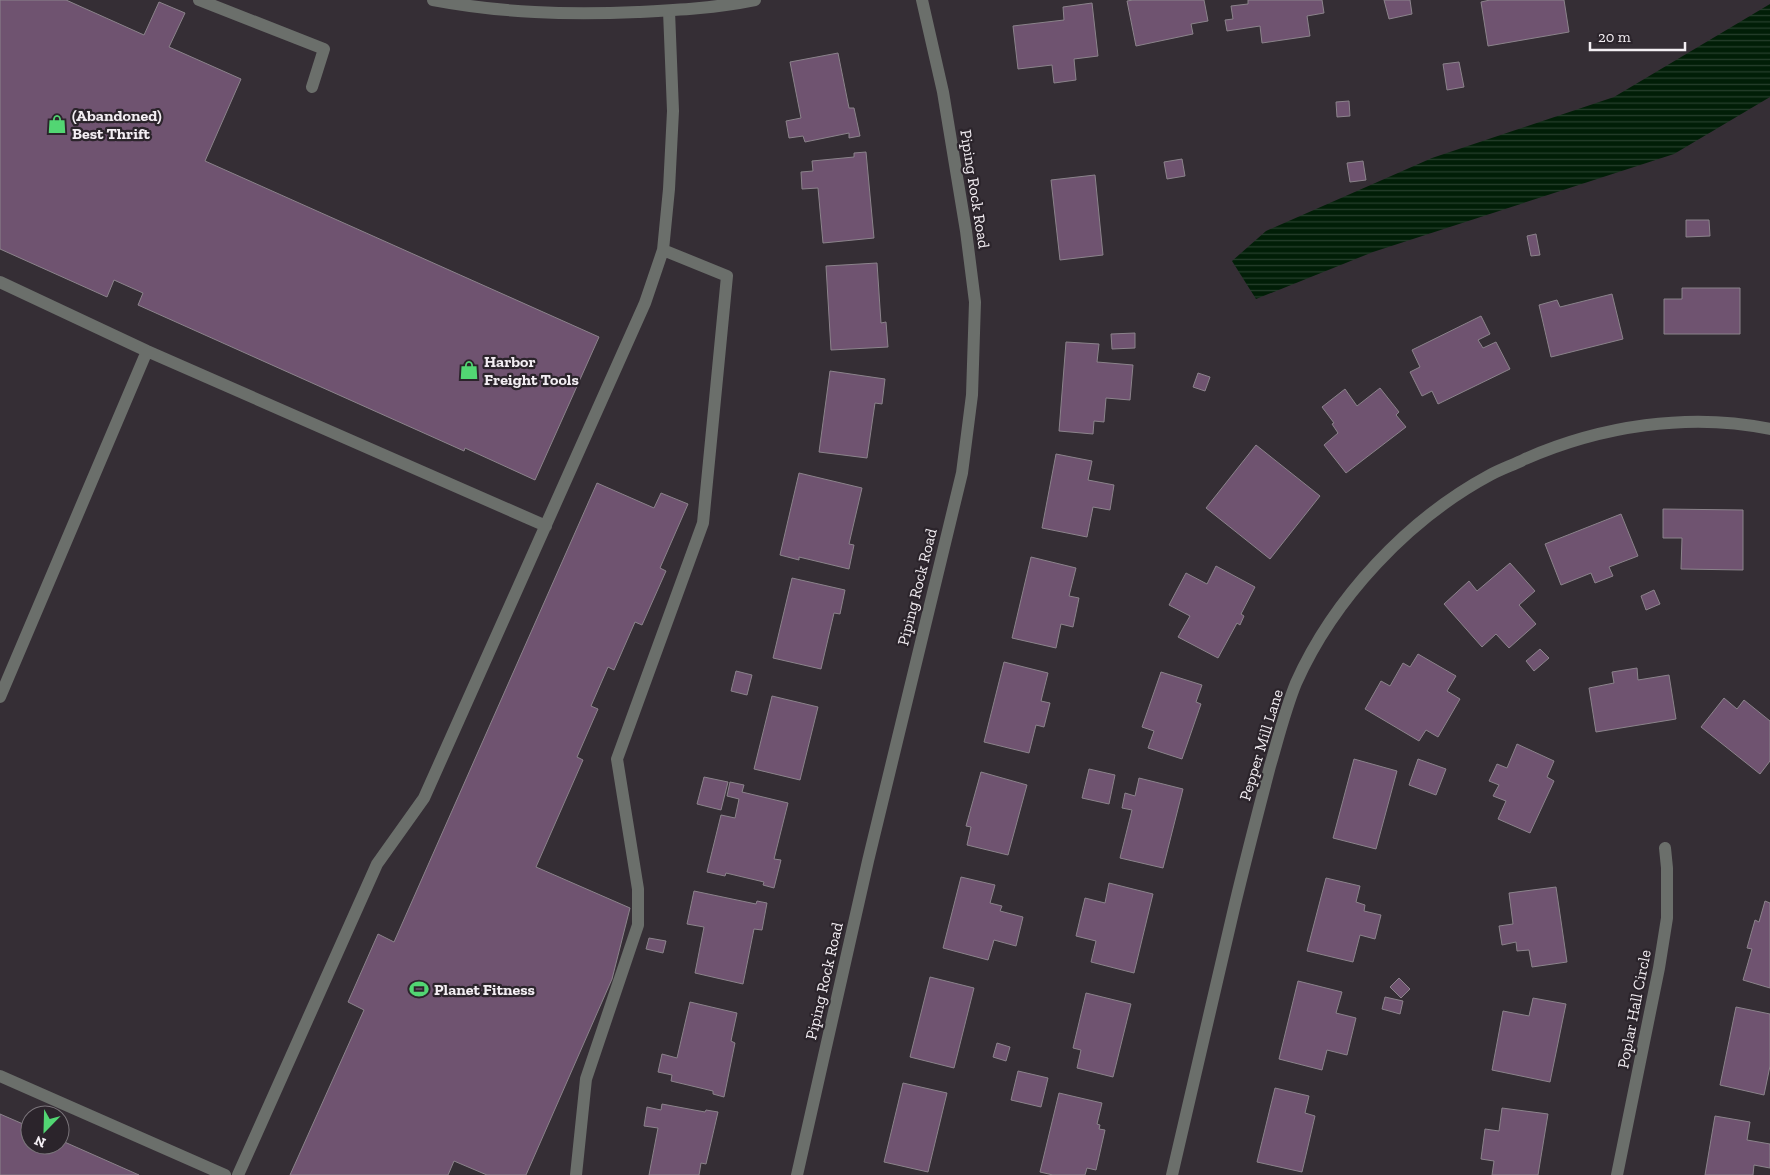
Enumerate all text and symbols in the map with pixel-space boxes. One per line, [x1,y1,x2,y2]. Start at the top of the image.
scale bar [1590,20,1685,52]
text: 20 m [1598,28,1631,46]
place label: (Abandoned) Best Thrift [72,106,162,143]
shop icon: (Abandoned) Best Thrift [46,113,68,135]
street label: Piping Rock Road [956,128,994,250]
place label: Harbor Freight Tools [484,352,579,389]
shop icon: Harbor Freight Tools [458,359,480,381]
street label: Piping Rock Road [893,526,941,648]
street label: Pepper Mill Lane [1235,687,1287,803]
street label: Piping Rock Road [801,920,847,1042]
street label: Poplar Hall Circle [1613,948,1655,1070]
sports icon: Planet Fitness [408,978,430,1000]
place label: Planet Fitness [434,980,535,999]
north arrow [20,1105,70,1155]
text: N [32,1131,48,1151]

